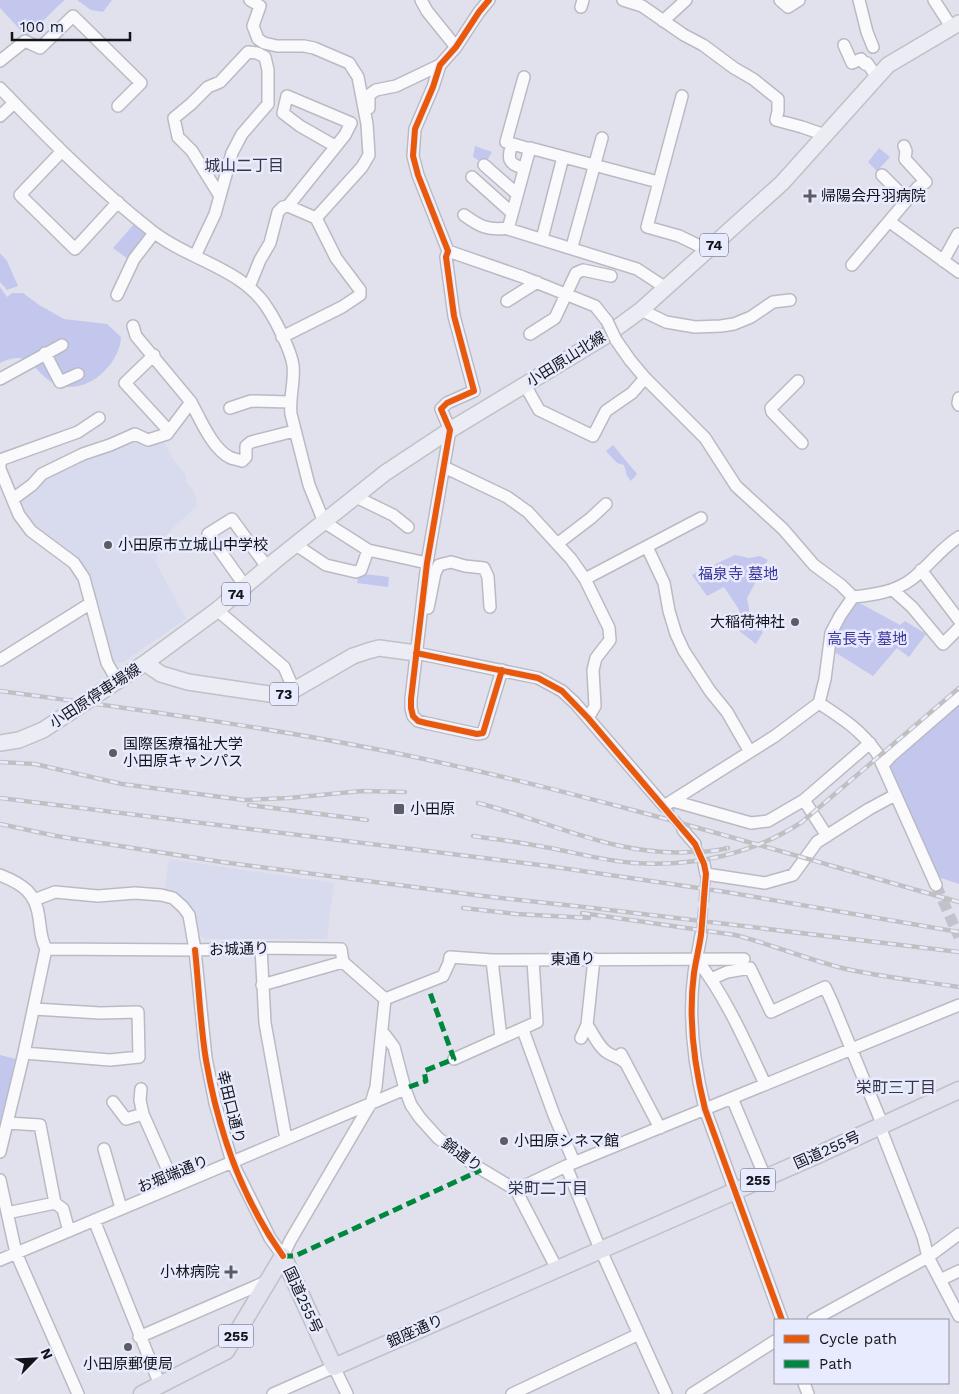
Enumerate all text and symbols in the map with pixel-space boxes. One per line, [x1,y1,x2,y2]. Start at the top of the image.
scale bar [12,10,130,42]
text: 100 m [20,18,64,36]
district label: 城山二丁目 [204,156,284,175]
place label: 帰陽会丹羽病院 [821,187,926,205]
marker: 帰陽会丹羽病院 [803,189,817,203]
road number: 74 [700,234,728,256]
street label: 小田原山北線 [523,328,609,390]
place label: 小田原市立城山中学校 [118,536,268,554]
marker: 小田原市立城山中学校 [102,539,114,551]
park label: 福泉寺 墓地 [698,565,778,583]
road number: 74 [222,582,250,606]
place label: 大稲荷神社 [710,613,785,631]
marker: 大稲荷神社 [789,616,801,628]
park label: 高長寺 墓地 [827,630,907,648]
street label: 小田原停車場線 [46,660,144,732]
road number: 73 [270,682,298,706]
place label: 国際医療福祉大学 小田原キャンパス [123,735,243,770]
marker: 国際医療福祉大学 小田原キャンパス [107,747,119,759]
place label: 小田原 [410,800,455,818]
marker: 小田原 [392,802,406,816]
street label: お城通り [209,939,269,959]
street label: 東通り [550,950,596,968]
street label: 幸田口通り [213,1068,249,1146]
district label: 栄町三丁目 [856,1078,936,1097]
street label: 国道255号 [791,1127,863,1173]
place label: 小田原シネマ館 [514,1132,619,1150]
street label: 錦通り [439,1134,485,1176]
marker: 小田原シネマ館 [498,1135,510,1147]
street label: お堀端通り [135,1152,211,1196]
road number: 255 [740,1168,776,1192]
district label: 栄町二丁目 [508,1179,588,1198]
place label: 小林病院 [160,1263,220,1281]
street label: 国道255号 [280,1264,326,1336]
marker: 小林病院 [224,1265,238,1279]
street label: 銀座通り [384,1311,446,1351]
legend [774,1319,949,1384]
road number: 255 [218,1324,254,1348]
text: Cycle path [819,1330,897,1348]
north arrow [10,1334,60,1384]
marker: 小田原郵便局 [122,1341,134,1353]
text: N [37,1346,56,1362]
place label: 小田原郵便局 [83,1355,173,1373]
text: Path [819,1355,852,1373]

